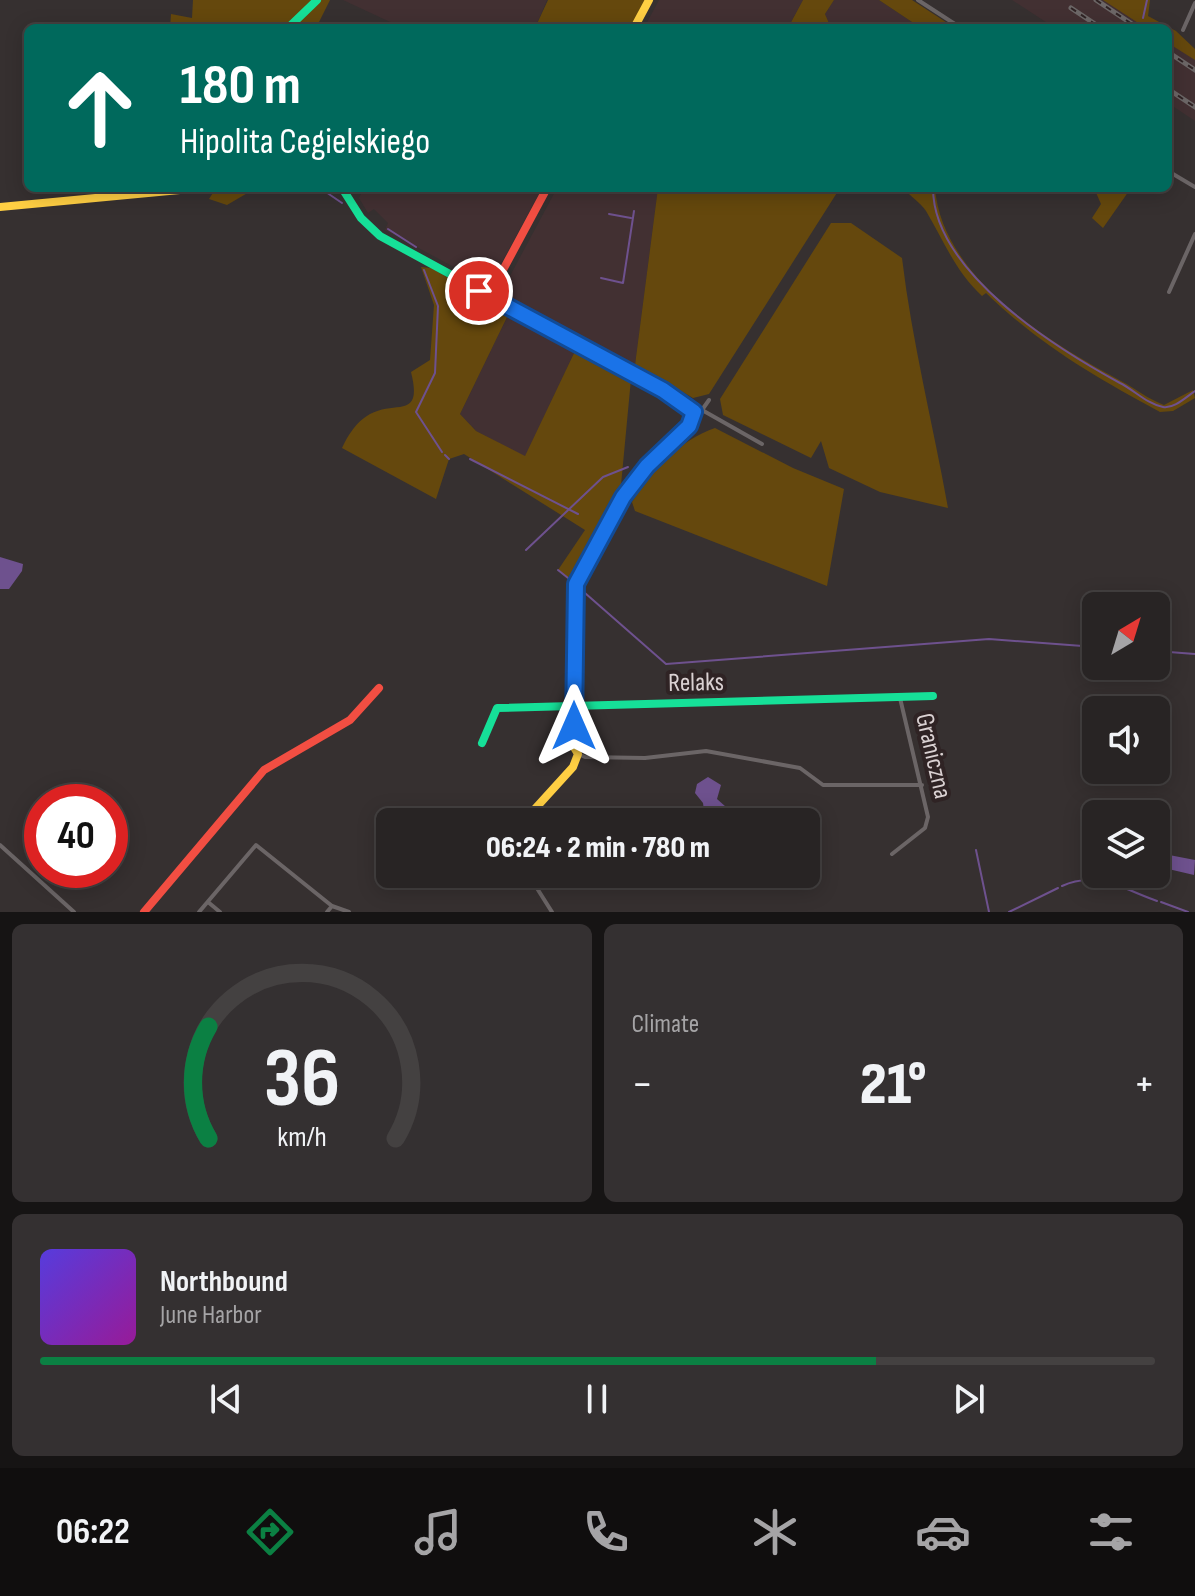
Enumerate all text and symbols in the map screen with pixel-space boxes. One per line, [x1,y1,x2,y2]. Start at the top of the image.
text: 180 m [180,53,301,120]
icon: ahead [48,56,152,160]
text: Hipolita Cegielskiego [180,121,430,164]
pin [445,257,513,325]
icon: arrive [457,269,501,313]
north arrow [1082,592,1170,680]
map controls [1082,592,1170,888]
street label: Relaks [668,667,724,699]
position arrow [532,684,616,768]
button: sound [1082,696,1170,784]
street label: Graniczna [908,710,958,802]
speed limit sign: 40 [24,784,128,888]
button: layers [1082,800,1170,888]
text: 06:24 · 2 min · 780 m [486,830,710,866]
text: Climate [632,1009,699,1040]
text: 36 [264,1030,340,1130]
text: 21° [860,1049,927,1121]
text: − [632,1058,653,1111]
text: + [1133,1058,1155,1111]
text: km/h [277,1120,326,1155]
text: Northbound [160,1264,288,1300]
text: June Harbor [160,1300,262,1331]
icon: previous [204,1377,248,1421]
icon: pause [575,1377,619,1421]
icon: next [947,1377,991,1421]
icon: directions [242,1504,298,1560]
icon: music [410,1504,466,1560]
icon: phone [578,1504,634,1560]
icon: climate [747,1504,803,1560]
icon: car [915,1504,971,1560]
icon: filters [1083,1504,1139,1560]
text: 06:22 [56,1511,130,1554]

